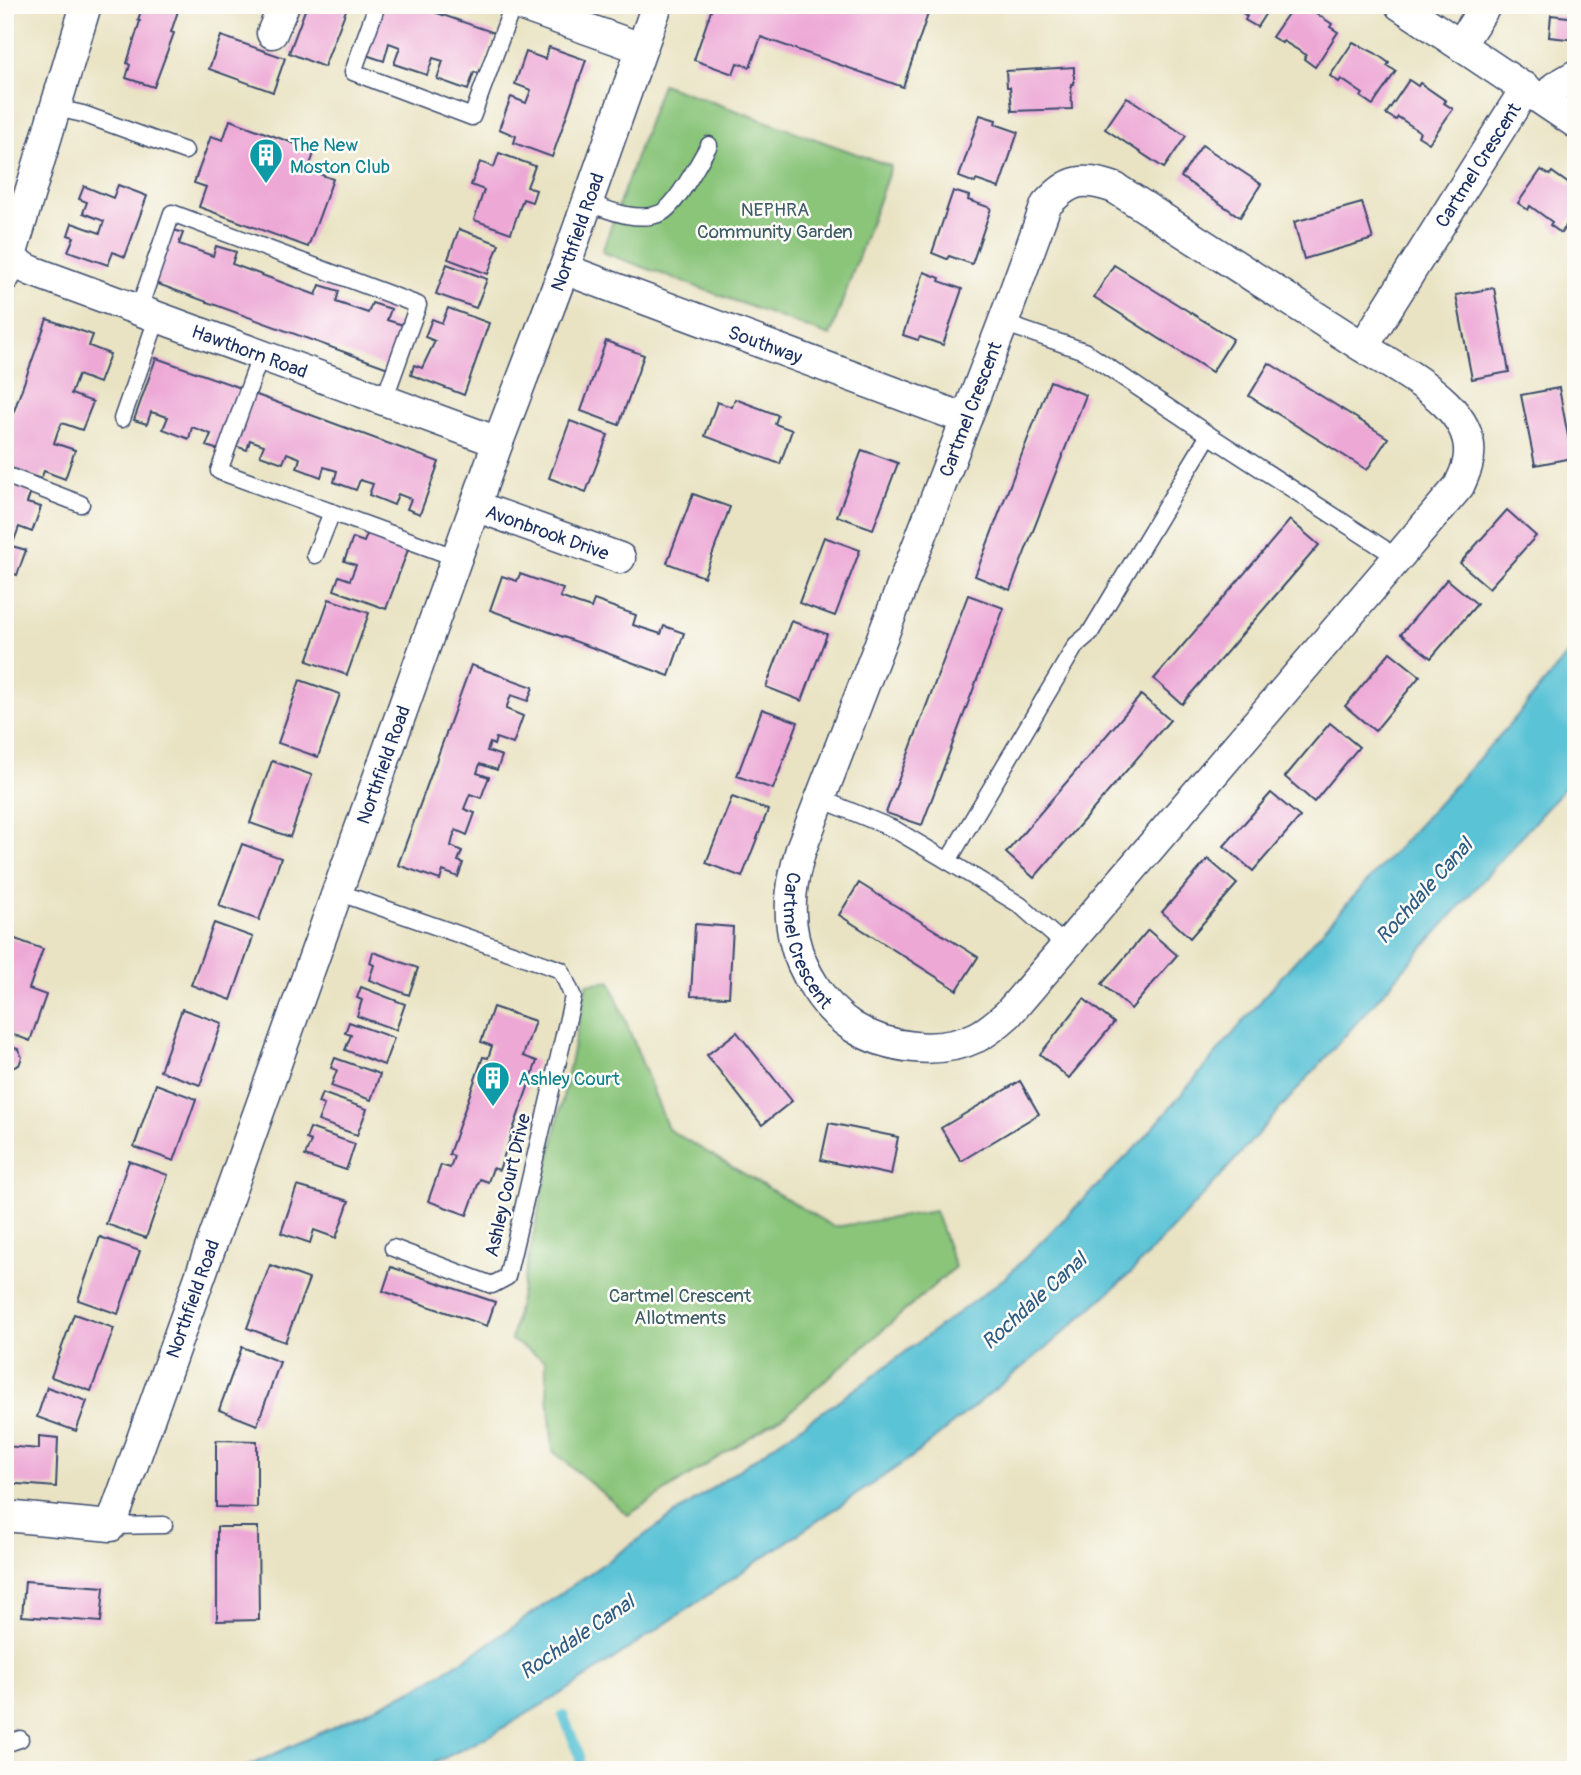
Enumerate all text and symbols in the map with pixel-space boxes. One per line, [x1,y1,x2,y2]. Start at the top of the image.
street label: Cartmel Crescent [1430,98,1527,232]
place label: The New Moston Club [290,133,390,179]
building icon: The New Moston Club [247,136,285,185]
street label: Northfield Road [546,170,610,295]
park label: NEPHRA Community Garden [697,198,853,244]
street label: Hawthorn Road [188,320,311,384]
street label: Southway [725,320,805,370]
street label: Cartmel Crescent [934,338,1008,480]
street label: Avonbrook Drive [482,500,613,566]
street label: Northfield Road [352,702,416,827]
water label: Rochdale Canal [1370,832,1480,950]
street label: Cartmel Crescent [777,870,837,1014]
building icon: Ashley Court [474,1059,512,1108]
place label: Ashley Court [518,1067,620,1091]
street label: Ashley Court Drive [480,1111,536,1259]
street label: Northfield Road [161,1236,225,1361]
water label: Rochdale Canal [976,1246,1094,1356]
park label: Cartmel Crescent Allotments [609,1284,752,1330]
water label: Rochdale Canal [515,1588,641,1686]

